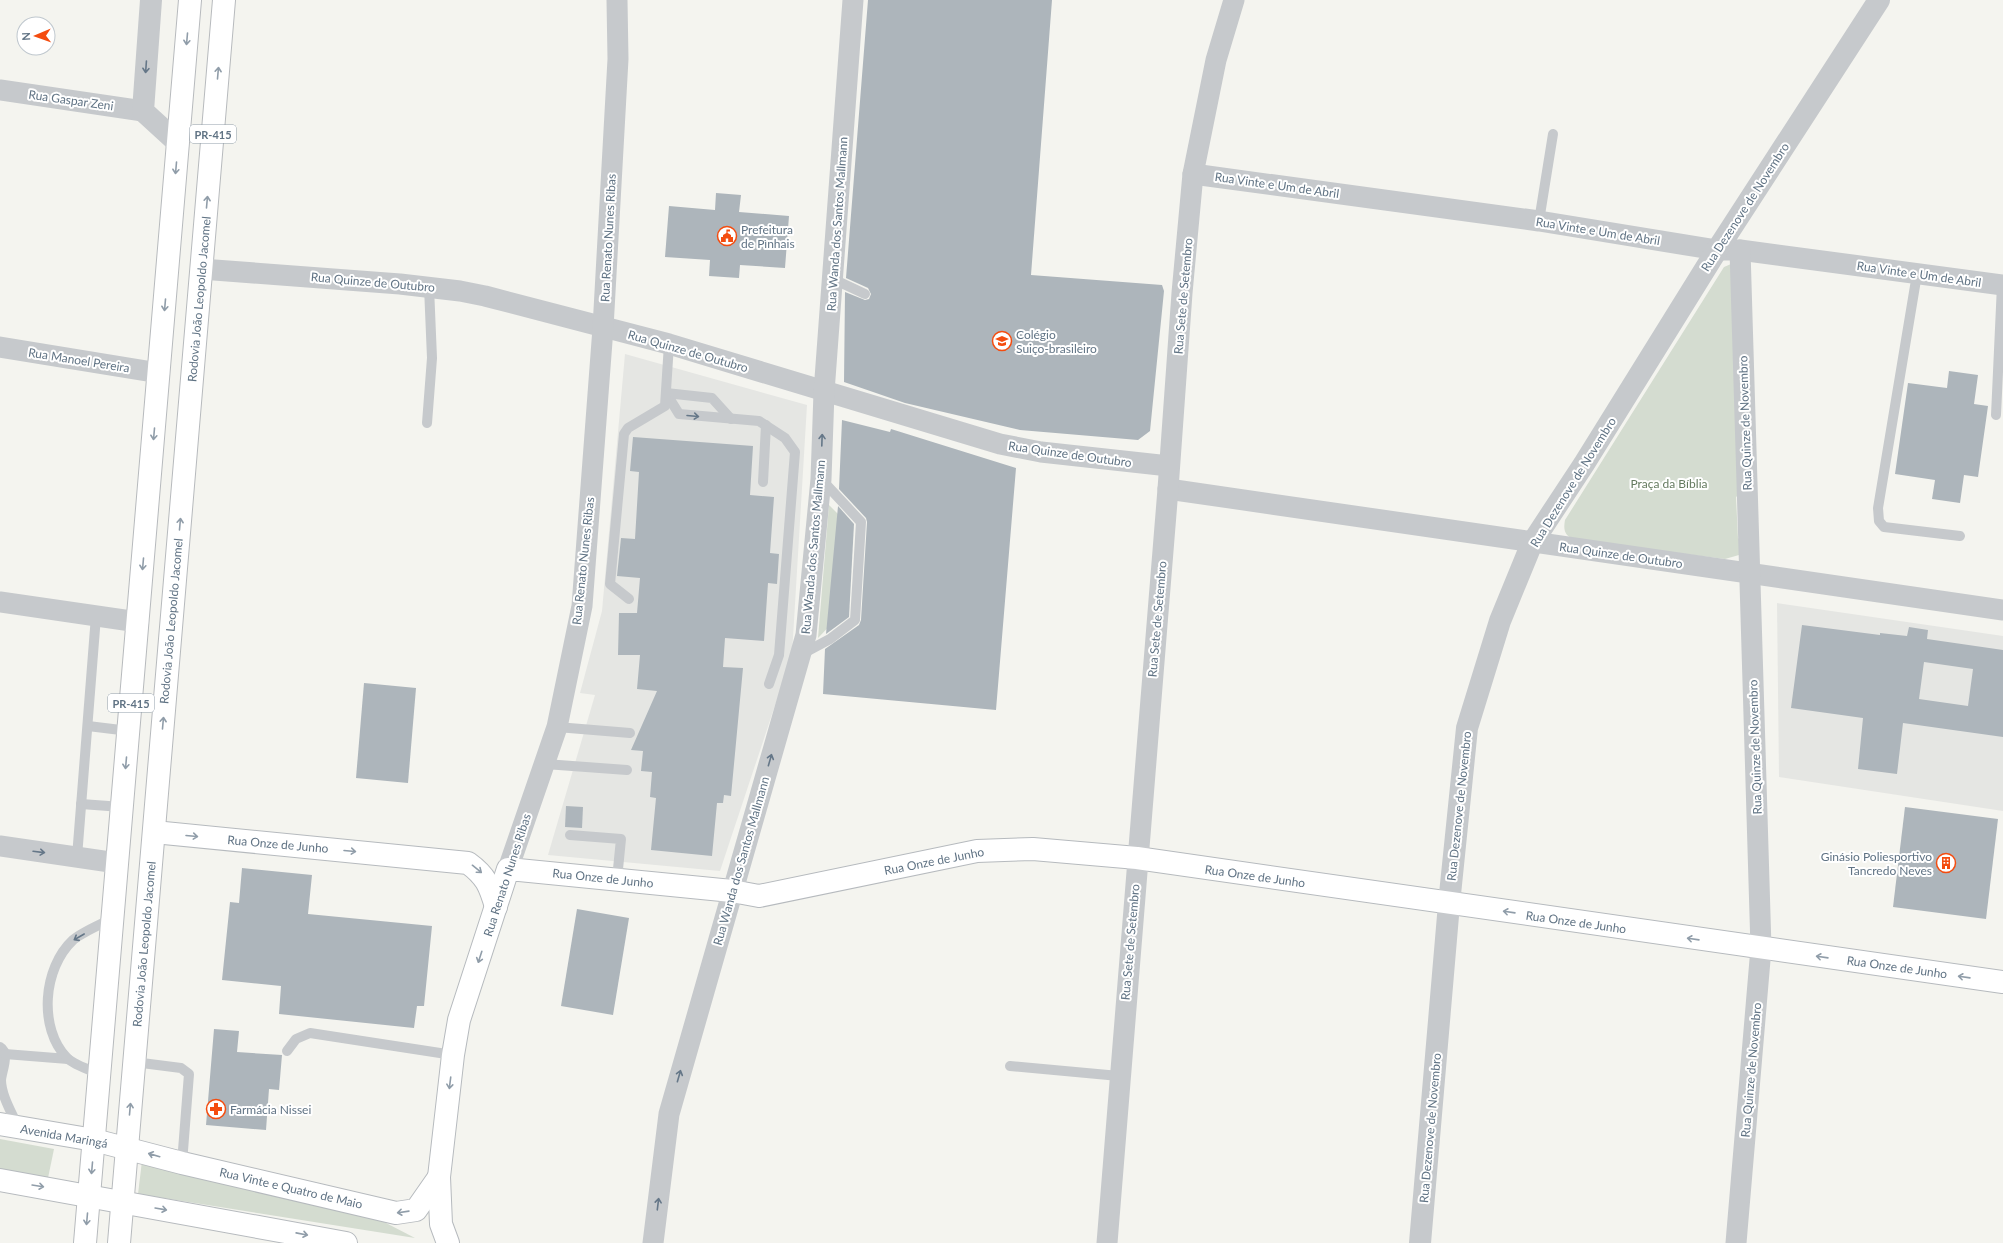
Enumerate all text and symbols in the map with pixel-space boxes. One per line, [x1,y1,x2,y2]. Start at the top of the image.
north arrow [16,16,56,56]
text: N [19,32,32,41]
one-way arrow [184,32,191,45]
one-way arrow [143,60,150,73]
one-way arrow [214,67,222,80]
street label: Rua Gaspar Zeni [28,87,115,113]
road number: PR-415 [190,125,236,143]
street label: Rua Wanda dos Santos Mallmann [823,136,851,312]
street label: Rua Dezenove de Novembro [1698,140,1792,274]
one-way arrow [173,161,180,174]
street label: Rua Vinte e Um de Abril [1214,169,1340,201]
street label: Rua Renato Nunes Ribas [597,173,619,303]
one-way arrow [203,196,211,209]
street label: Rua Vinte e Um de Abril [1535,214,1661,248]
street label: Rodovia João Leopoldo Jacomel [184,216,214,382]
place label: Prefeitura de Pìnhais [741,222,795,251]
public building icon: Prefeitura de Pìnhais [716,225,738,247]
street label: Rua Sete de Setembro [1170,237,1196,355]
street label: Rua Vinte e Um de Abril [1856,258,1982,290]
street label: Rua Quinze de Outubro [310,269,436,295]
one-way arrow [161,298,168,311]
street label: Rua Quinze de Outubro [626,327,750,375]
place label: Colégio Suiço-brasileiro [1016,327,1097,356]
school or university icon: Colégio Suiço-brasileiro [991,330,1013,352]
street label: Rua Manoel Pereira [27,345,131,375]
street label: Rua Quinze de Novembro [1735,355,1755,491]
one-way arrow [686,412,699,419]
street label: Rua Dezenove de Novembro [1527,414,1619,550]
one-way arrow [150,428,157,441]
one-way arrow [819,434,826,447]
street label: Rua Quinze de Outubro [1007,438,1133,470]
street label: Rua Wanda dos Santos Mallmann [798,459,828,635]
park label: Praça da Bíblia [1631,476,1708,491]
street label: Rua Renato Nunes Ribas [569,496,597,626]
one-way arrow [176,518,183,531]
street label: Rodovia João Leopoldo Jacomel [156,538,186,704]
street label: Rua Quinze de Outubro [1558,539,1684,571]
one-way arrow [139,557,146,570]
street label: Rua Sete de Setembro [1144,560,1170,678]
street label: Rua Quinze de Novembro [1745,679,1765,815]
road number: PR-415 [108,694,154,712]
one-way arrow [159,717,166,730]
street label: Rua Dezenove de Novembro [1444,730,1474,882]
one-way arrow [767,753,774,766]
one-way arrow [122,756,130,769]
street label: Rua Wanda dos Santos Mallmann [710,775,772,947]
street label: Rua Renato Nunes Ribas [480,812,534,938]
one-way arrow [185,832,198,839]
street label: Rua Onze de Junho [227,832,329,856]
street label: Rua Onze de Junho [883,844,985,878]
one-way arrow [343,847,356,854]
one-way arrow [32,848,45,855]
place label: Ginásio Poliesportivo Tancredo Neves [1821,849,1932,878]
building icon: Ginásio Poliesportivo Tancredo Neves [1935,852,1957,874]
street label: Rodovia João Leopoldo Jacomel [129,861,159,1027]
street label: Rua Onze de Junho [1204,862,1306,891]
one-way arrow [471,865,482,874]
street label: Rua Onze de Junho [552,865,654,891]
street label: Rua Sete de Setembro [1117,883,1143,1001]
one-way arrow [1503,908,1516,916]
street label: Rua Onze de Junho [1525,908,1627,937]
one-way arrow [73,933,85,941]
one-way arrow [1687,935,1700,943]
one-way arrow [475,951,483,963]
one-way arrow [1816,953,1829,961]
street label: Rua Onze de Junho [1846,953,1948,982]
one-way arrow [1958,973,1971,981]
street label: Rua Quinze de Novembro [1738,1002,1764,1138]
street label: Rua Dezenove de Novembro [1416,1052,1444,1204]
one-way arrow [676,1070,683,1083]
one-way arrow [446,1077,454,1090]
pharmacy icon: Farmácia Nissei [205,1098,227,1120]
place label: Farmácia Nissei [230,1102,311,1117]
one-way arrow [127,1103,134,1116]
street label: Avenida Maringá [19,1121,109,1151]
one-way arrow [148,1151,161,1158]
one-way arrow [88,1161,95,1174]
street label: Rua Vinte e Quatro de Maio [218,1164,364,1212]
one-way arrow [32,1183,45,1191]
one-way arrow [654,1198,662,1211]
one-way arrow [154,1205,167,1213]
one-way arrow [397,1208,410,1216]
one-way arrow [84,1212,91,1225]
one-way arrow [295,1231,308,1239]

